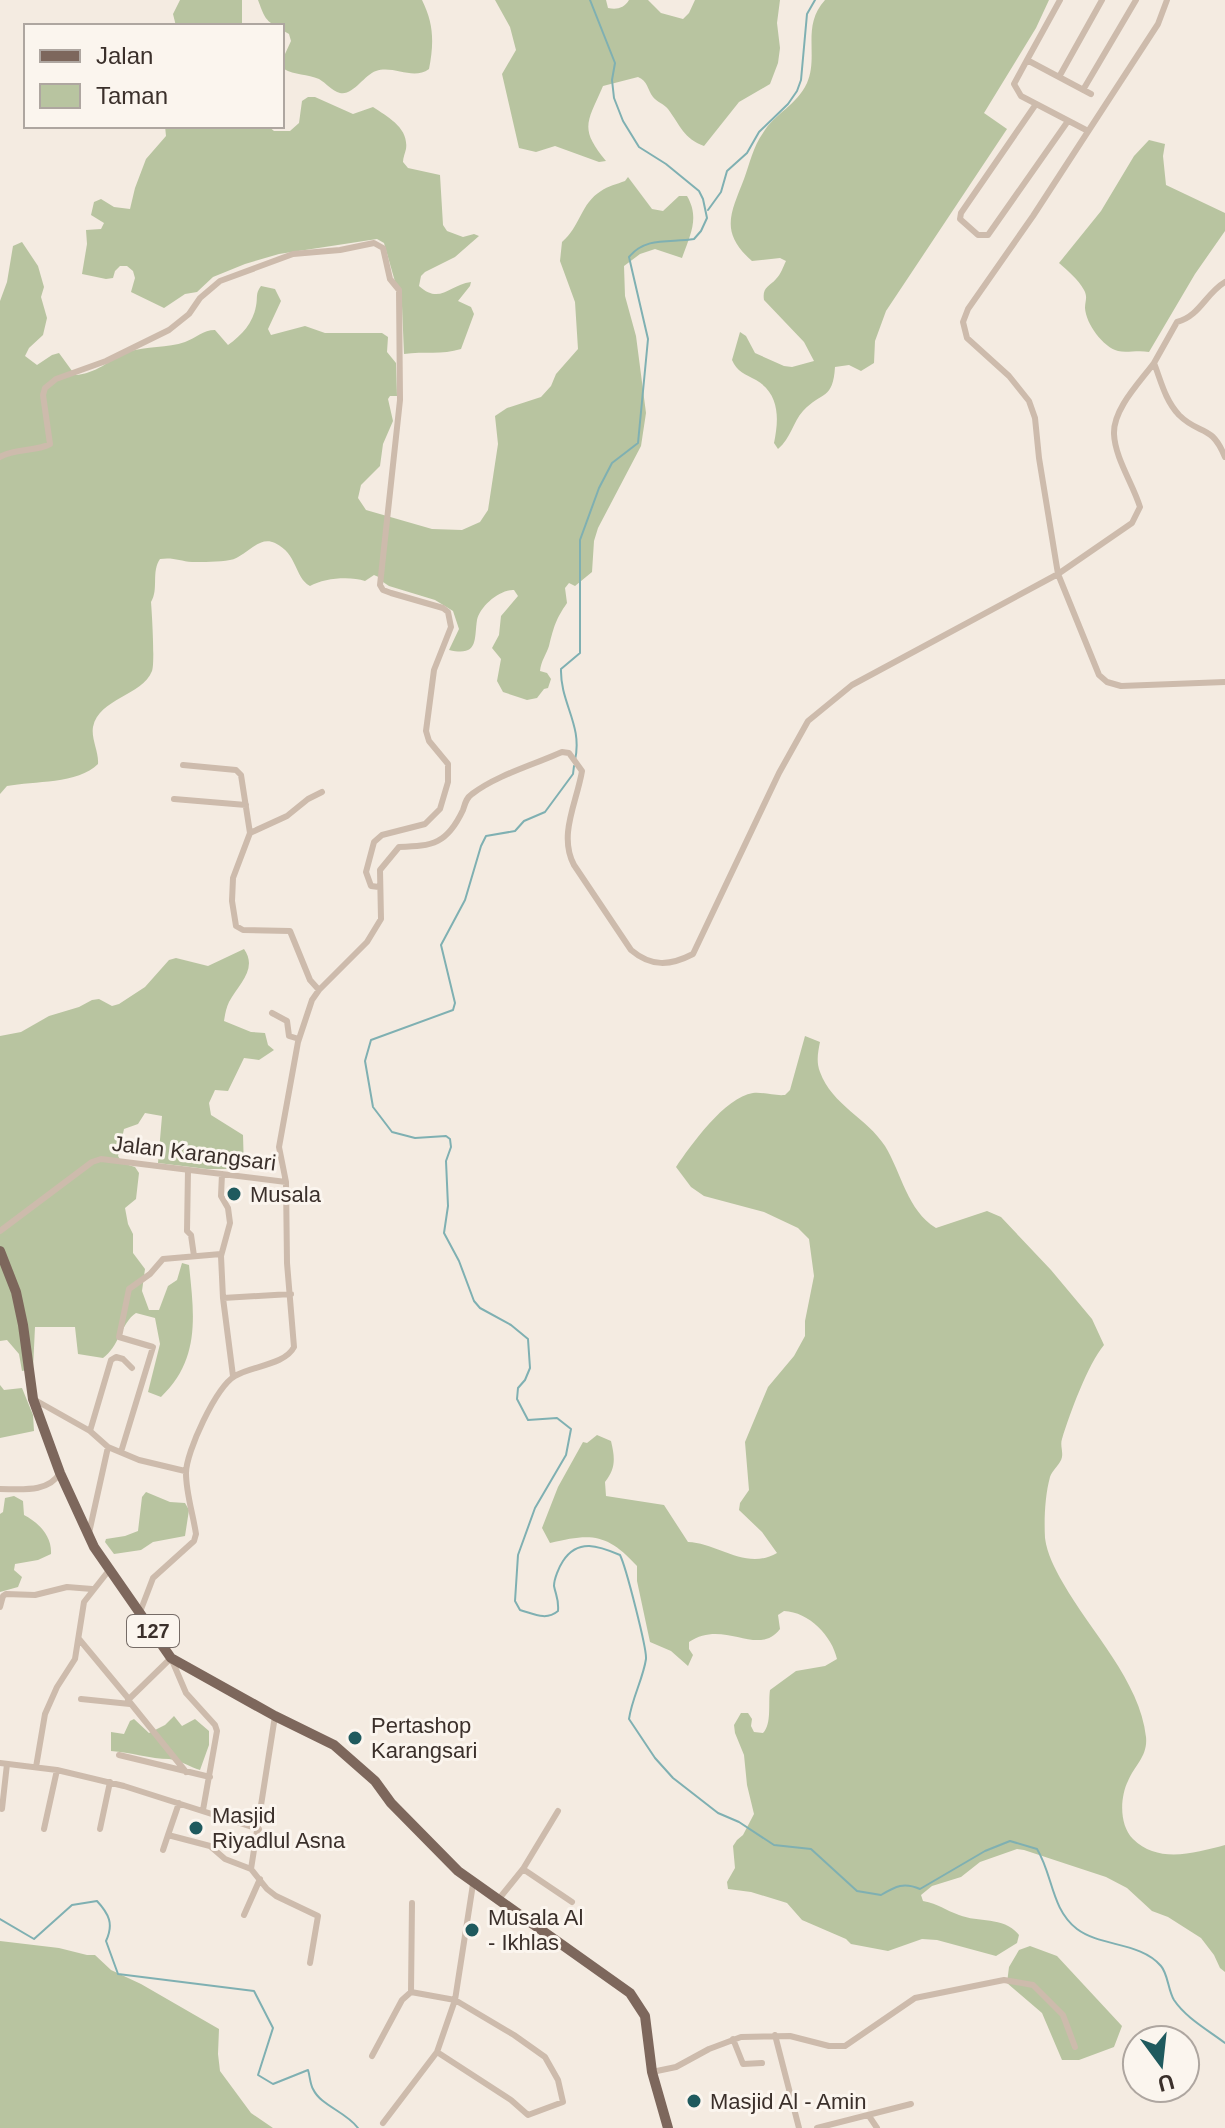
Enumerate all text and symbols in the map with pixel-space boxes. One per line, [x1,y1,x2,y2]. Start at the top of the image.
legend [24,24,284,128]
text: Jalan [96,42,153,69]
text: Taman [96,82,168,109]
street label: Jalan Karangsari [111,1131,277,1175]
place label: Musala [250,1182,322,1207]
marker: Musala [225,1185,243,1203]
road number: 127 [127,1615,179,1647]
place label: Pertashop Karangsari [371,1713,477,1763]
marker: Pertashop Karangsari [346,1729,364,1747]
place label: Masjid Riyadlul Asna [212,1803,346,1853]
marker: Masjid Riyadlul Asna [187,1819,205,1837]
place label: Musala Al - Ikhlas [488,1905,583,1955]
marker: Musala Al - Ikhlas [463,1921,481,1939]
north arrow [1121,2024,1201,2104]
text: U [1155,2069,1177,2097]
place label: Masjid Al - Amin [710,2089,867,2114]
marker: Masjid Al - Amin [685,2092,703,2110]

